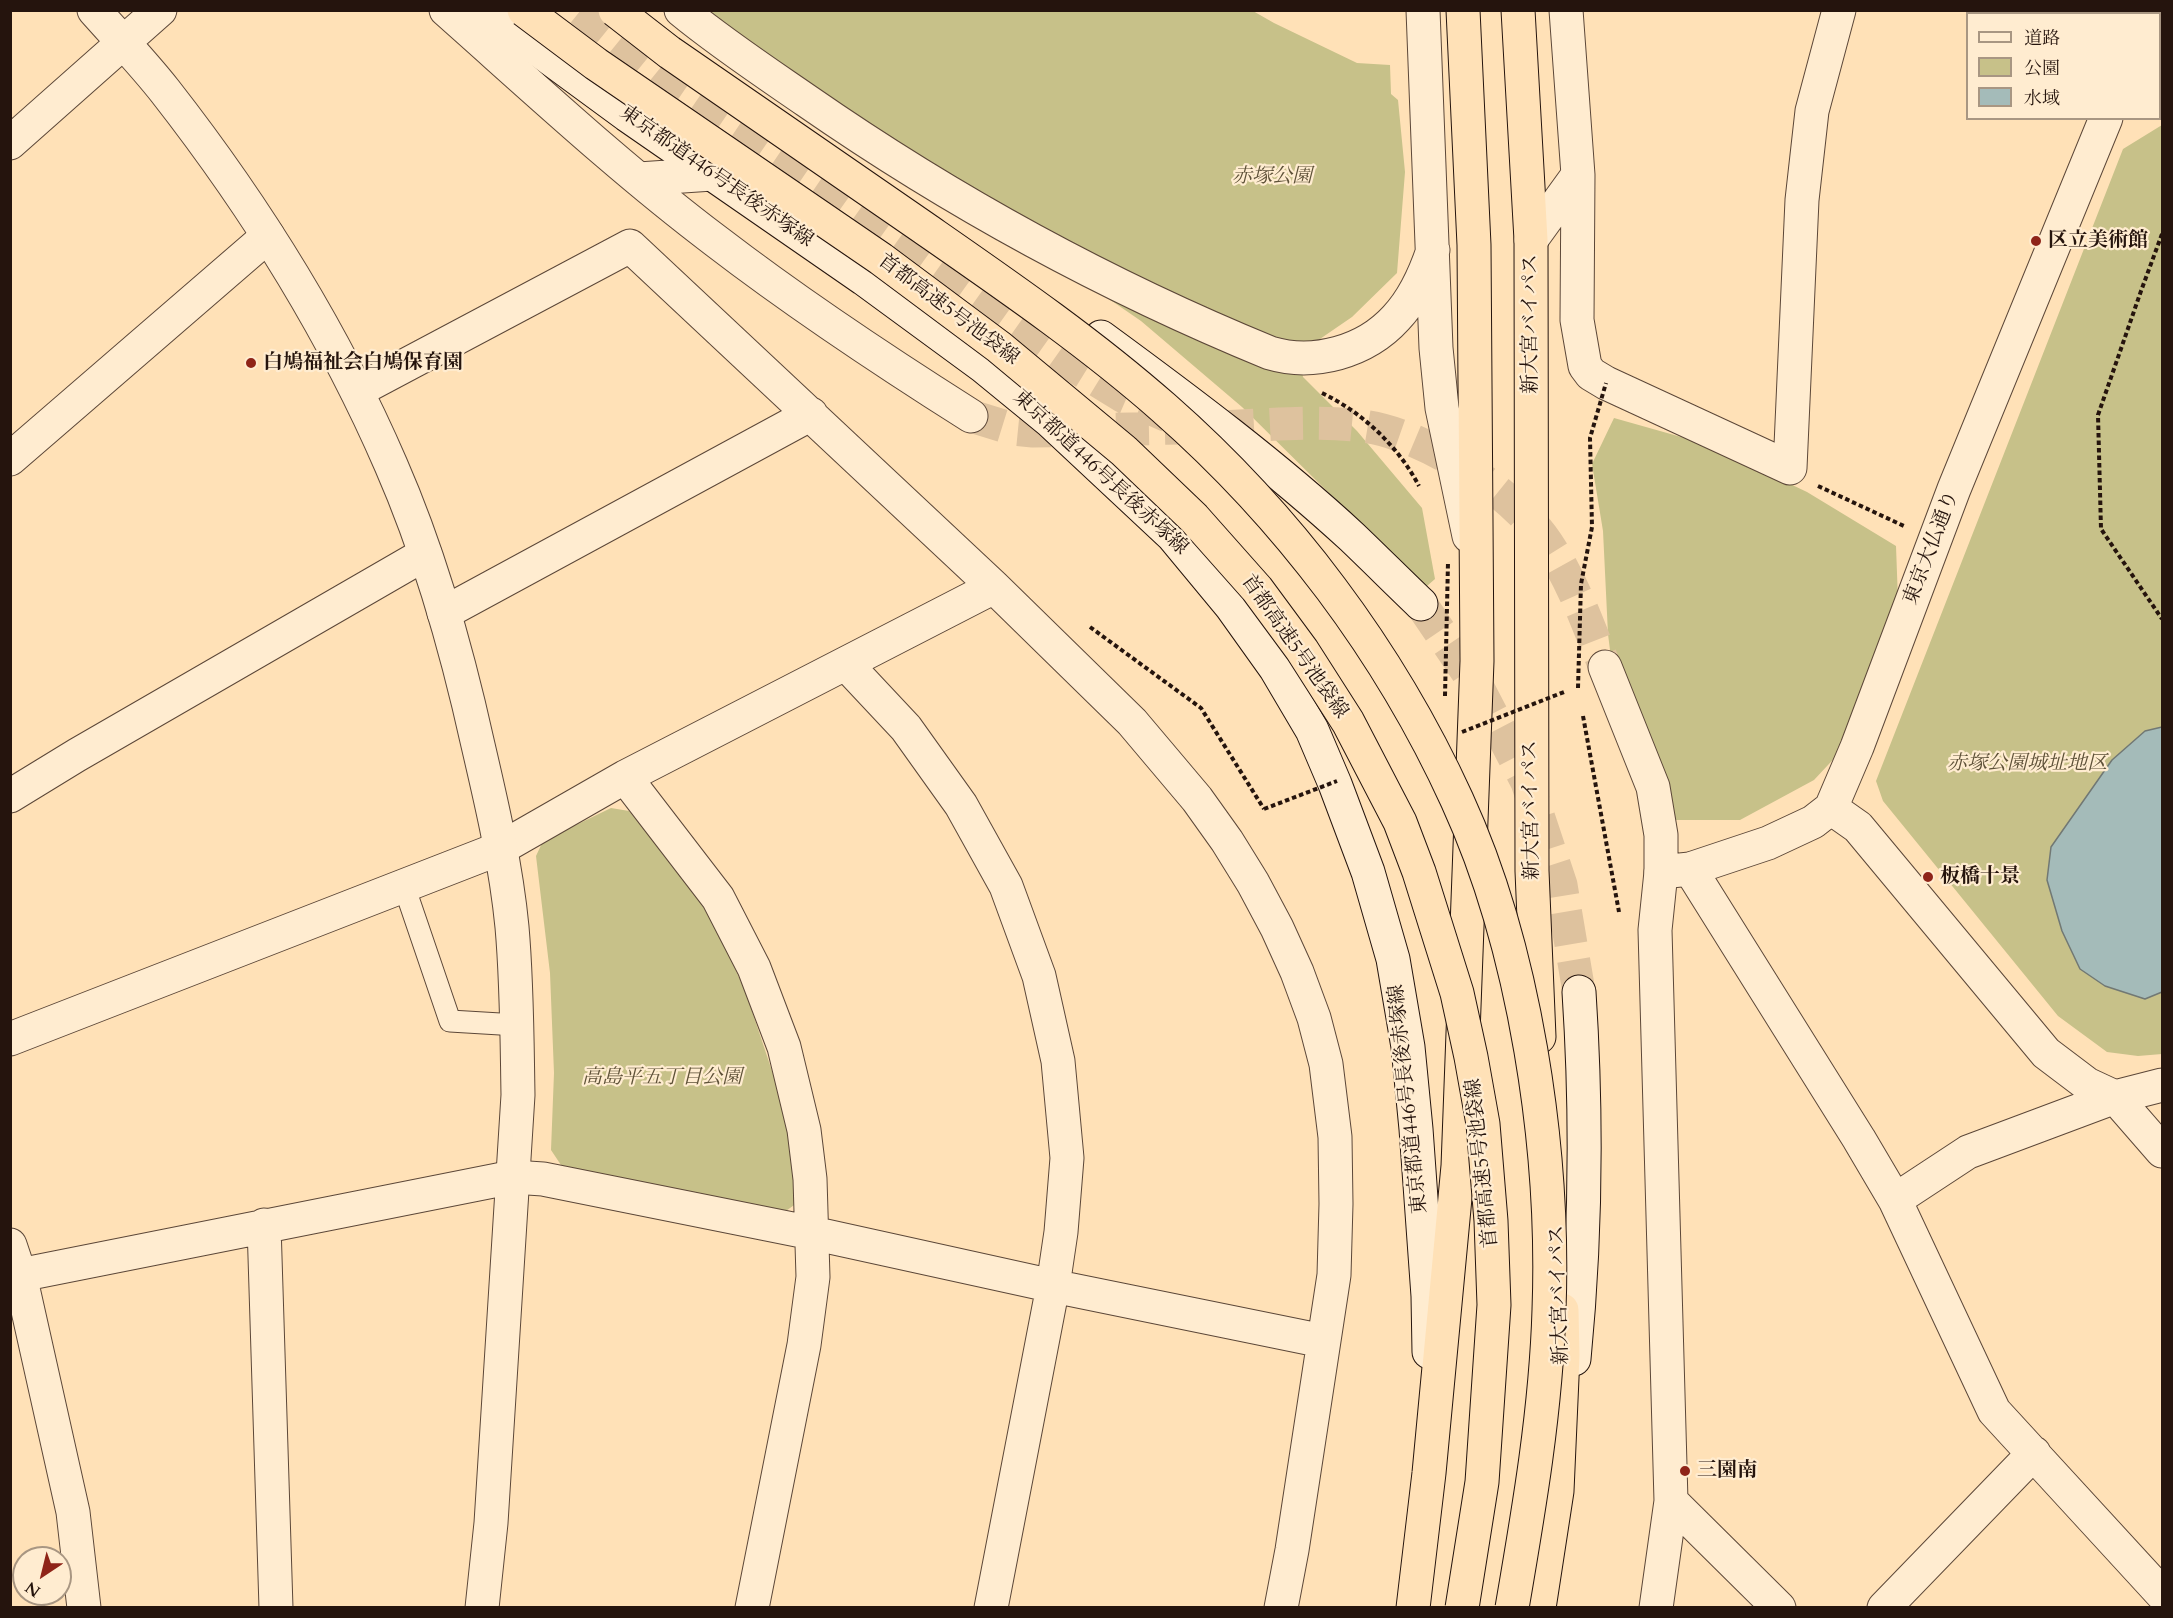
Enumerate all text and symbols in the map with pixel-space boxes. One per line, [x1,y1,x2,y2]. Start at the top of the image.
legend [1966,12,2161,120]
text: 道路 [2024,26,2060,51]
text: 公園 [2024,56,2060,81]
text: 水域 [2024,86,2060,111]
street label: 東京都道446号長後赤塚線 [615,101,817,253]
park label: 赤塚公園 [1232,165,1312,189]
place label: 区立美術館 [2048,229,2148,253]
marker: 区立美術館 [2029,234,2043,248]
street label: 首都高速5号池袋線 [873,249,1023,371]
street label: 新大宮バイパス [1519,254,1543,394]
place label: 白鳩福祉会白鳩保育園 [263,351,463,375]
marker: 白鳩福祉会白鳩保育園 [244,356,258,370]
street label: 東京都道446号長後赤塚線 [1007,386,1193,560]
street label: 東京大仏通り [1899,488,1965,608]
street label: 首都高速5号池袋線 [1235,570,1353,724]
street label: 新大宮バイパス [1519,740,1545,880]
park label: 赤塚公園城址地区 [1947,752,2107,776]
place label: 板橋十景 [1940,865,2020,889]
marker: 板橋十景 [1921,870,1935,884]
street label: 東京都道446号長後赤塚線 [1385,983,1433,1215]
park label: 高島平五丁目公園 [582,1066,742,1090]
street label: 首都高速5号池袋線 [1462,1077,1504,1249]
street label: 新大宮バイパス [1546,1225,1574,1365]
place label: 三園南 [1697,1459,1757,1483]
marker: 三園南 [1678,1464,1692,1478]
north arrow [12,1546,72,1606]
text: N [21,1576,45,1602]

